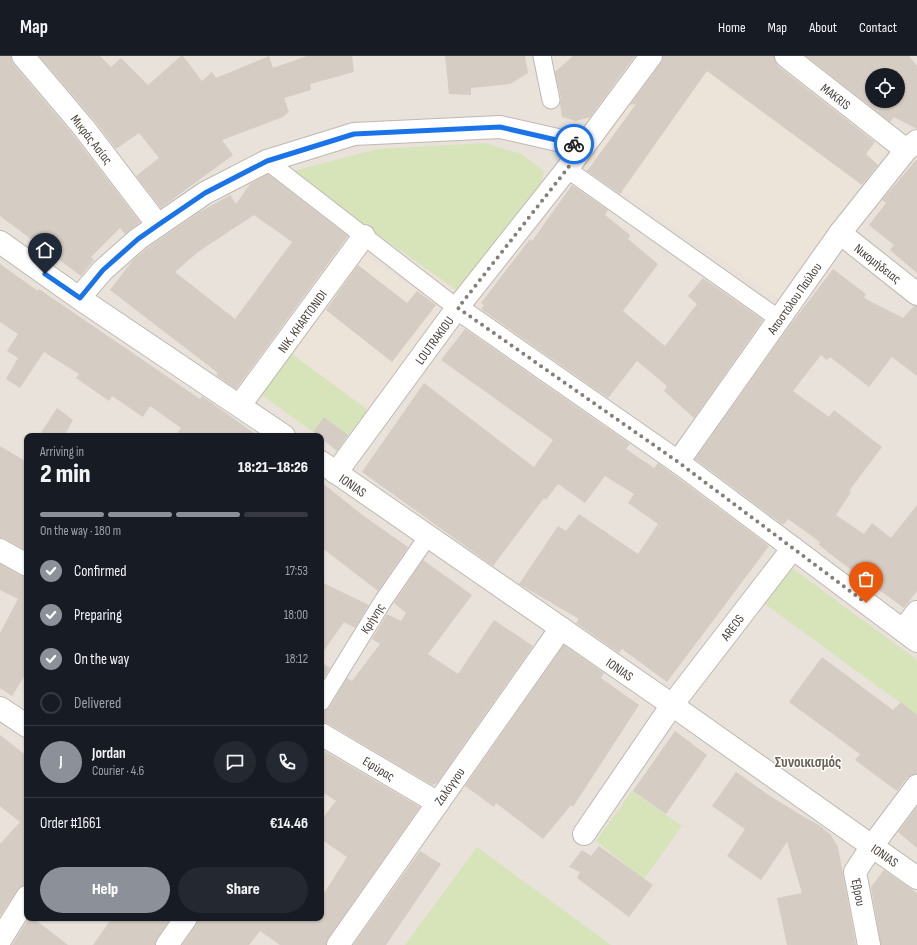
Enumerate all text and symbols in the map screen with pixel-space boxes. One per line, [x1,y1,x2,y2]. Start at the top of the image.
text: Map [20,16,48,39]
text: Home [718,19,746,36]
text: Map [768,19,787,36]
text: About [809,19,837,36]
text: Contact [859,19,897,36]
map controls [865,68,905,108]
button: locate [865,68,905,108]
street label: MAKRIS [817,80,854,114]
street label: Μικράς Ασίας [67,111,116,168]
courier [554,124,594,164]
icon: bike [563,133,585,155]
pin [28,233,62,274]
icon: home [34,239,56,261]
street label: Νικομήδειας [851,240,904,287]
street label: Αποστόλου Παύλου [764,260,825,338]
street label: NIK. KHARTONIDI [275,287,331,356]
street label: LOUTRAKIOU [412,313,458,368]
text: Arriving in [40,444,84,460]
text: 18:21–18:26 [238,458,308,477]
text: 2 min [40,459,90,490]
street label: IONIAS [336,471,369,501]
text: On the way · 180 m [40,523,121,539]
icon: check [40,560,62,582]
text: Confirmed [74,562,127,581]
pin [849,562,883,603]
text: 17:53 [285,563,308,579]
icon: bag [855,568,877,590]
street label: Κρήνης [357,600,388,637]
icon: check [40,604,62,626]
text: Preparing [74,606,122,625]
text: 18:00 [284,607,308,623]
street label: AREOS [717,611,748,645]
icon: check [40,648,62,670]
text: On the way [74,650,129,669]
text: 18:12 [285,651,308,667]
street label: IONIAS [603,655,636,685]
text: Delivered [74,694,121,713]
button: chat [214,741,256,783]
button: phone [266,741,308,783]
text: Jordan [92,744,126,763]
text: J [59,752,63,771]
street label: Εφύρας [360,753,397,785]
district label: Συνοικισμός [775,753,841,772]
text: Courier · 4.6 [92,763,144,779]
street label: Ζαλόγγου [431,765,469,808]
text: Order #1661 [40,814,101,833]
text: €14.46 [270,814,308,833]
street label: IONIAS [868,841,901,871]
button: Help [40,867,170,913]
button: Share [178,867,308,913]
street label: Έβρου [847,876,869,907]

